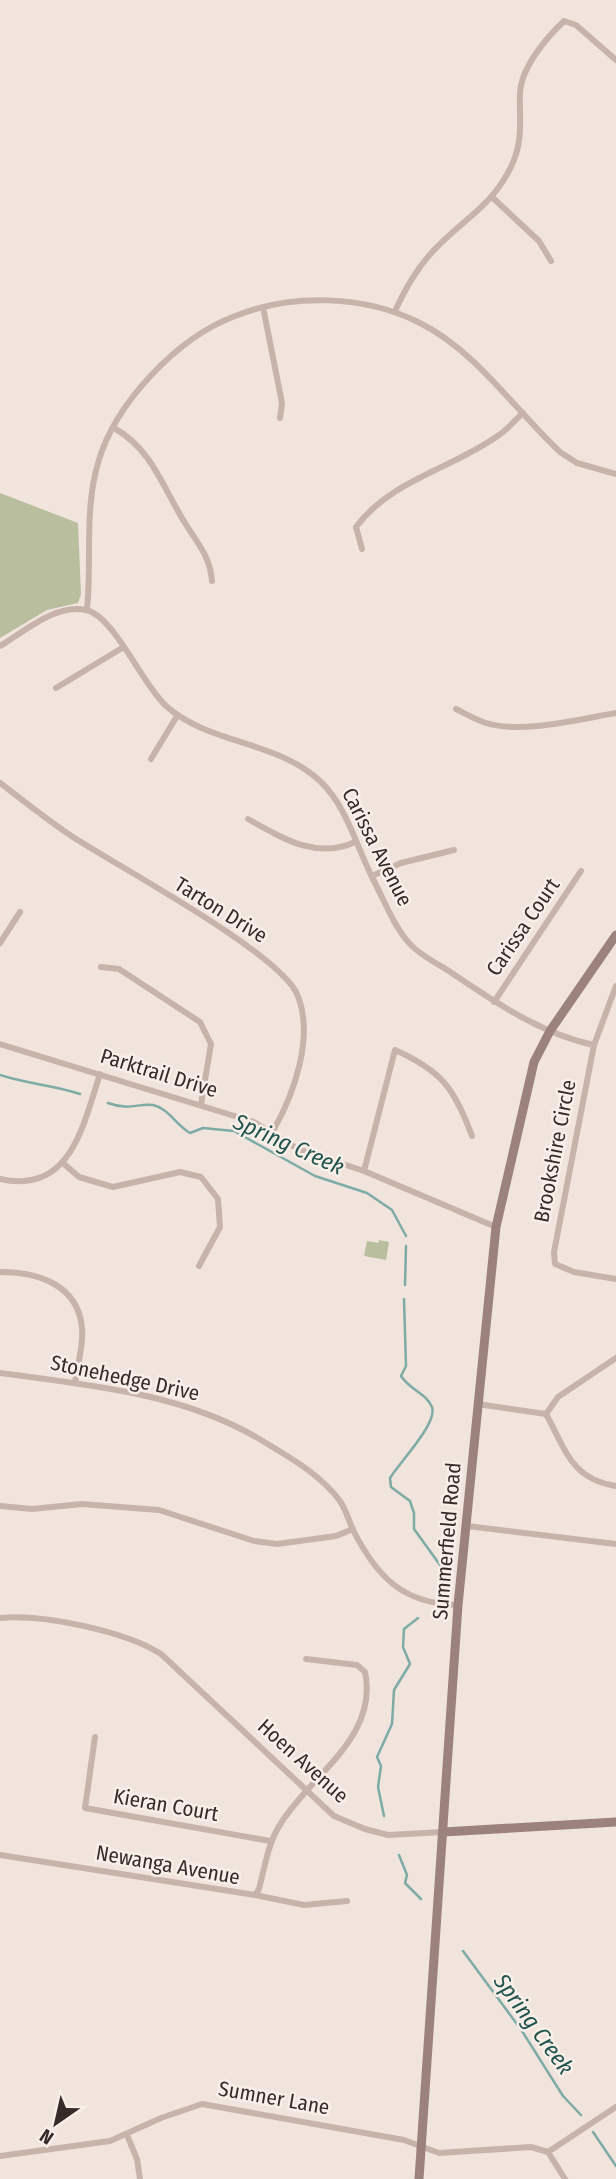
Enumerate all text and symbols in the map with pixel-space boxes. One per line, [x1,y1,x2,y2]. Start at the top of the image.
street label: Carissa Avenue [336,784,418,910]
street label: Tarton Drive [170,871,272,949]
street label: Carissa Court [481,873,565,981]
street label: Parktrail Drive [97,1043,221,1103]
street label: Brookshire Circle [528,1077,582,1225]
water label: Spring Creek [228,1107,349,1181]
street label: Stonehedge Drive [48,1350,202,1406]
street label: Summerfield Road [427,1461,467,1621]
street label: Hoen Avenue [252,1713,354,1809]
street label: Kieran Court [111,1783,221,1827]
street label: Newanga Avenue [94,1840,242,1890]
water label: Spring Creek [487,1967,580,2080]
street label: Sumner Lane [217,2075,331,2121]
north arrow [21,2088,91,2158]
text: N [36,2124,58,2149]

